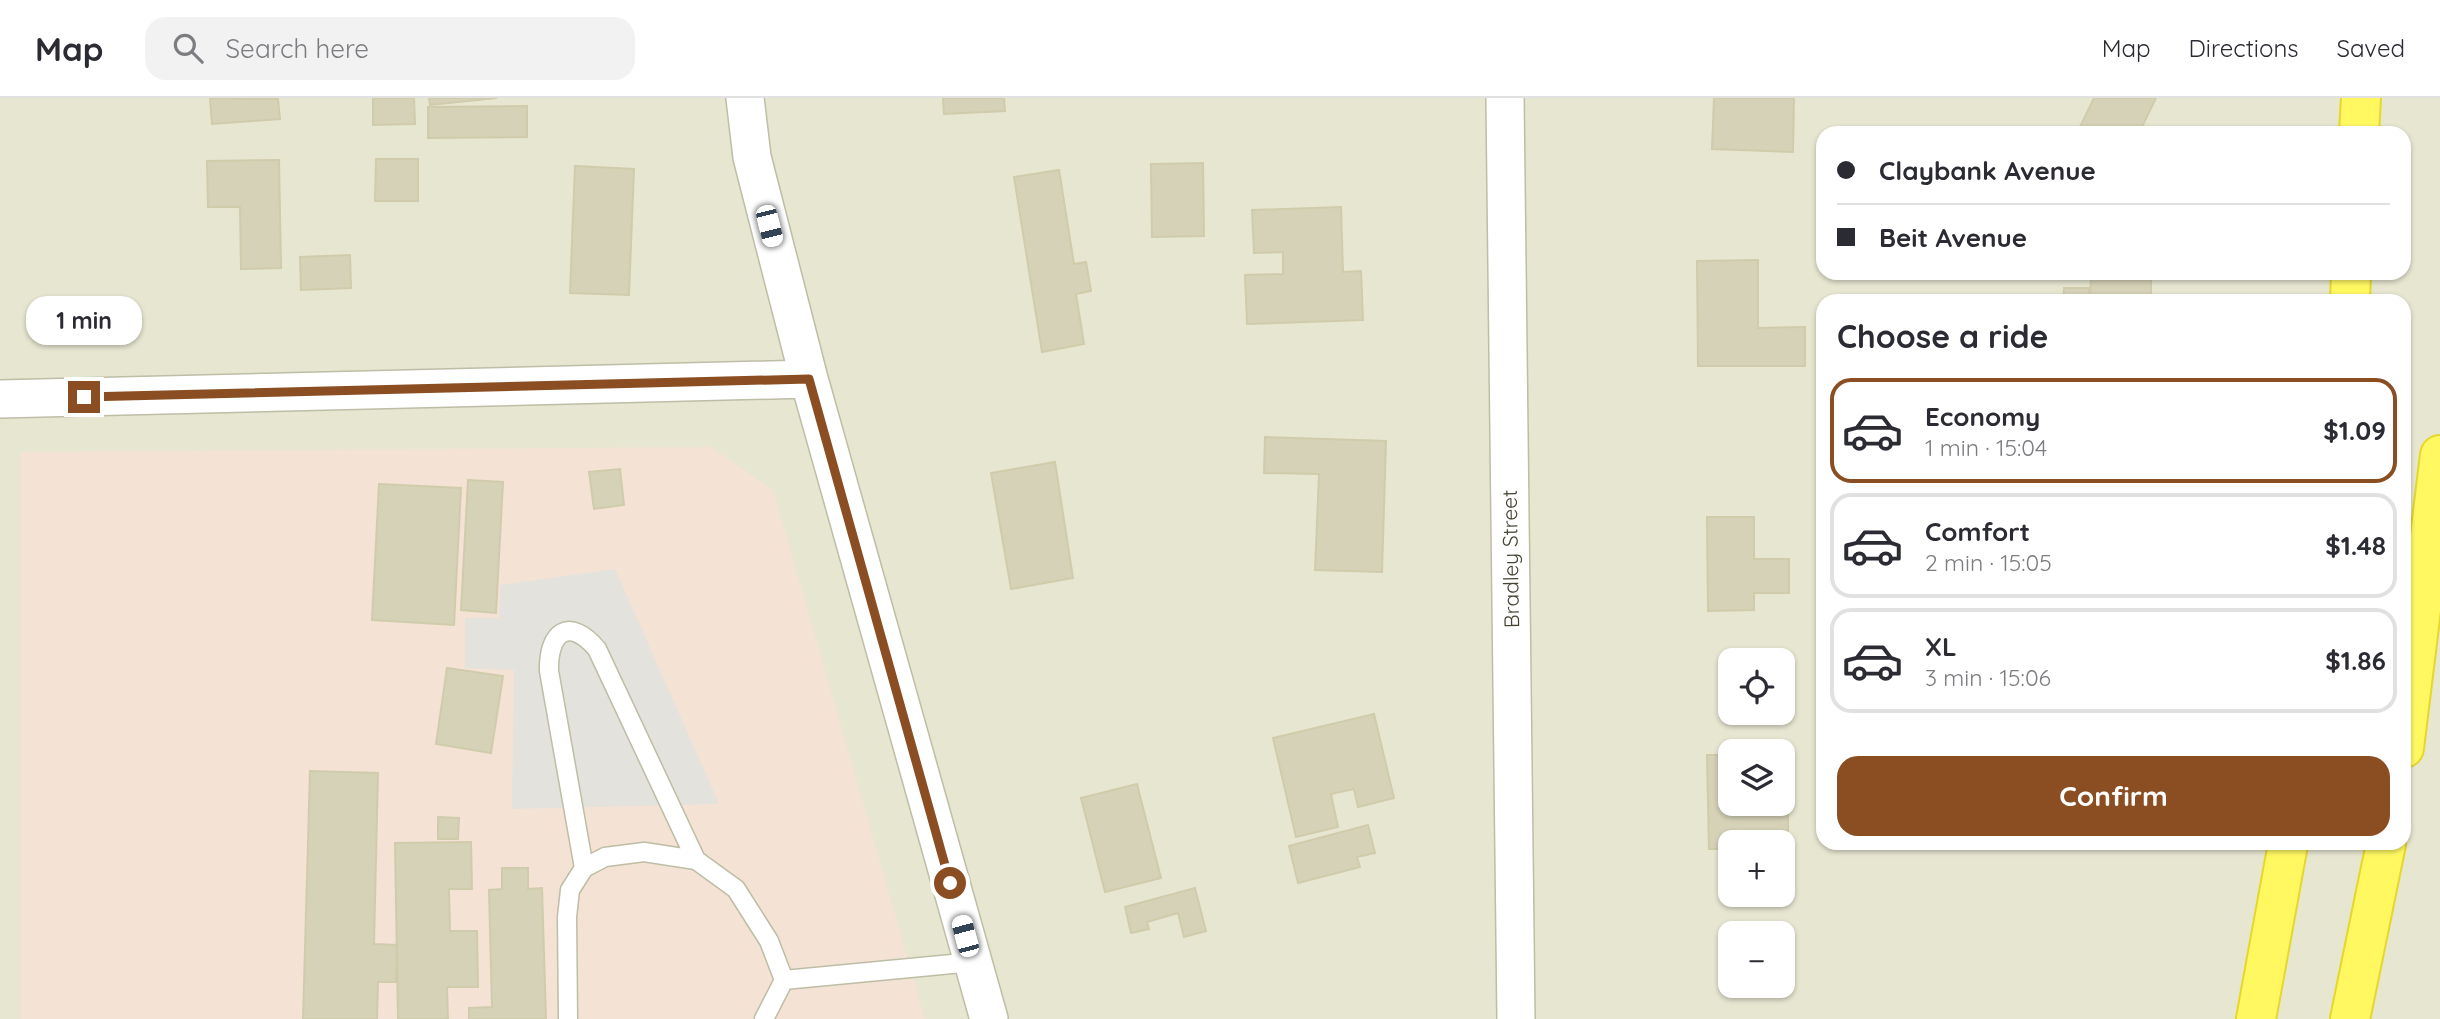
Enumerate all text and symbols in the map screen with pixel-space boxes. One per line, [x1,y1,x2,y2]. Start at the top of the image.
search box [145,17,635,80]
text: Map [35,28,103,69]
icon: search [169,29,207,67]
text: Search here [225,32,369,65]
text: Map [2102,33,2151,63]
text: Directions [2189,33,2299,63]
text: Saved [2337,33,2405,63]
text: Claybank Avenue [1879,154,2096,187]
car [754,203,785,249]
text: Beit Avenue [1879,221,2027,254]
callout: 1 min [26,296,142,344]
text: 1 min [56,306,112,335]
text: Choose a ride [1837,316,2049,356]
route end [68,381,100,413]
icon: car [1841,399,1904,462]
text: Economy [1925,400,2040,433]
text: $1.09 [2323,414,2386,447]
text: 1 min · 15:04 [1925,433,2047,462]
street label: Bradley Street [1496,490,1524,628]
icon: car [1841,514,1904,577]
text: Comfort [1925,515,2030,548]
text: $1.48 [2325,529,2386,562]
text: 2 min · 15:05 [1925,548,2052,577]
icon: car [1841,629,1904,692]
text: XL [1925,630,1957,663]
text: $1.86 [2325,644,2386,677]
map controls [1718,648,1795,998]
button: locate [1718,648,1795,725]
text: 3 min · 15:06 [1925,663,2051,692]
button: layers [1718,739,1795,816]
button: Confirm [1837,756,2390,836]
button: + [1718,830,1795,907]
route start [934,867,966,899]
car [950,913,981,959]
button: − [1718,921,1795,998]

